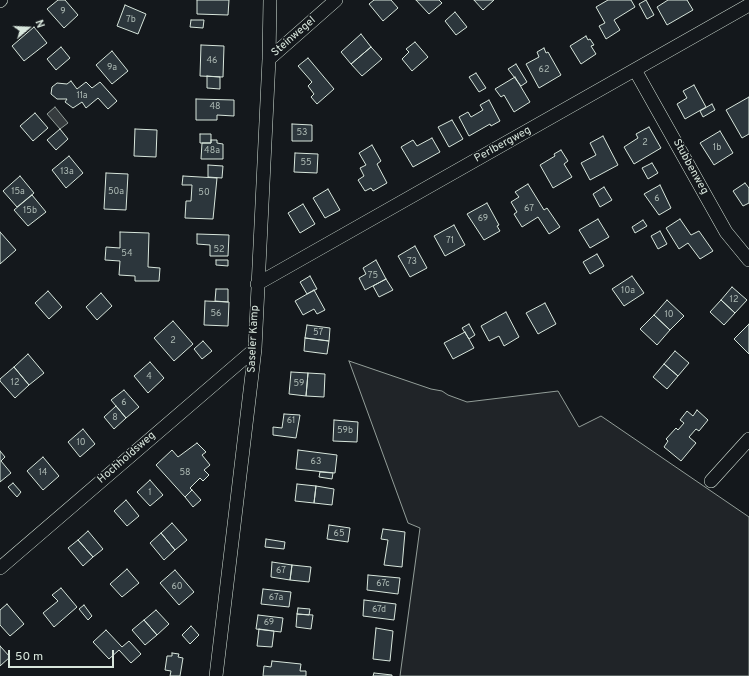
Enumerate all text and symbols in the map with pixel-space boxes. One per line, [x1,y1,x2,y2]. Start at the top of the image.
house number: 9 [60,7,66,17]
north arrow [8,8,48,48]
street label: Steinwegel [269,14,319,60]
house number: 7b [126,15,136,25]
text: N [31,18,47,30]
house number: 46 [207,56,217,66]
house number: 9a [107,63,117,73]
house number: 62 [539,65,549,75]
house number: 11a [76,91,88,101]
house number: 48 [209,102,221,112]
street label: Perlbergweg [472,124,534,166]
house number: 53 [296,128,308,138]
street label: Stubbenweg [669,137,711,197]
house number: 2 [642,138,648,148]
house number: 1b [713,143,721,153]
house number: 48a [204,146,220,156]
house number: 55 [300,158,312,168]
house number: 13a [60,167,74,177]
house number: 15a [11,187,25,197]
house number: 50a [108,187,124,197]
house number: 50 [198,188,210,198]
house number: 6 [654,194,660,204]
house number: 67 [524,204,534,214]
house number: 15b [23,206,37,216]
house number: 69 [478,214,488,224]
house number: 71 [446,236,454,246]
house number: 52 [213,245,225,255]
house number: 54 [121,249,133,259]
house number: 73 [407,257,417,267]
house number: 75 [368,271,378,281]
house number: 10a [621,286,635,296]
house number: 12 [730,295,738,305]
street label: Saseler Kamp [246,305,262,373]
house number: 56 [211,309,221,319]
house number: 10 [664,310,674,320]
house number: 57 [313,328,323,338]
house number: 2 [170,336,176,346]
house number: 4 [146,372,152,382]
house number: 12 [11,378,19,388]
house number: 59 [294,379,304,389]
house number: 6 [121,398,127,408]
house number: 8 [112,413,118,423]
house number: 61 [287,416,295,426]
house number: 59b [337,426,353,436]
street label: Hochholdsweg [95,429,159,487]
house number: 10 [76,438,86,448]
house number: 63 [311,457,321,467]
house number: 14 [39,468,47,478]
house number: 58 [179,468,191,478]
house number: 1 [148,488,152,498]
house number: 65 [334,529,344,539]
house number: 67 [276,566,286,576]
house number: 67c [376,579,390,589]
house number: 60 [171,582,183,592]
house number: 67a [269,593,283,603]
house number: 67d [372,605,386,615]
house number: 69 [264,618,274,628]
scale bar [10,642,116,668]
text: 50 m [15,649,43,665]

